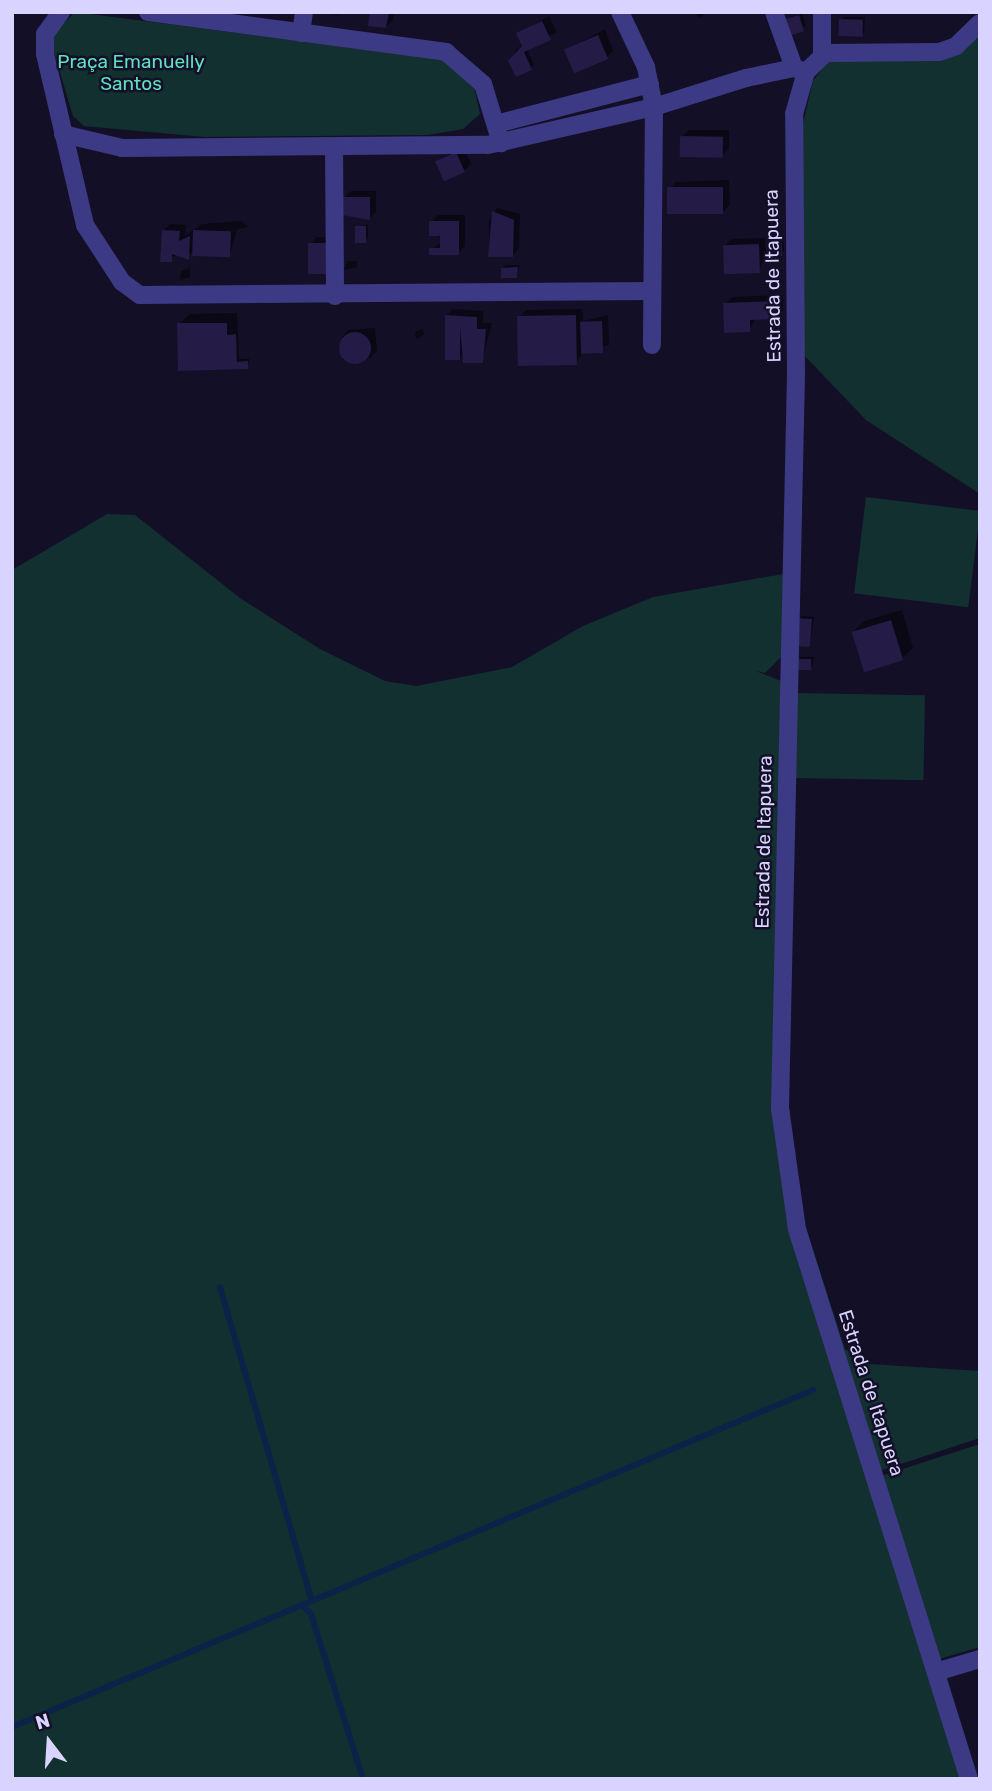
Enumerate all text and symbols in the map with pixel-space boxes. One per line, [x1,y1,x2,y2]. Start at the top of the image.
park label: Praça Emanuelly Santos [57,51,205,95]
street label: Estrada de Itapuera [760,189,786,363]
street label: Estrada de Itapuera [751,755,777,929]
street label: Estrada de Itapuera [833,1307,909,1479]
north arrow [14,1707,84,1777]
text: N [33,1708,53,1734]

